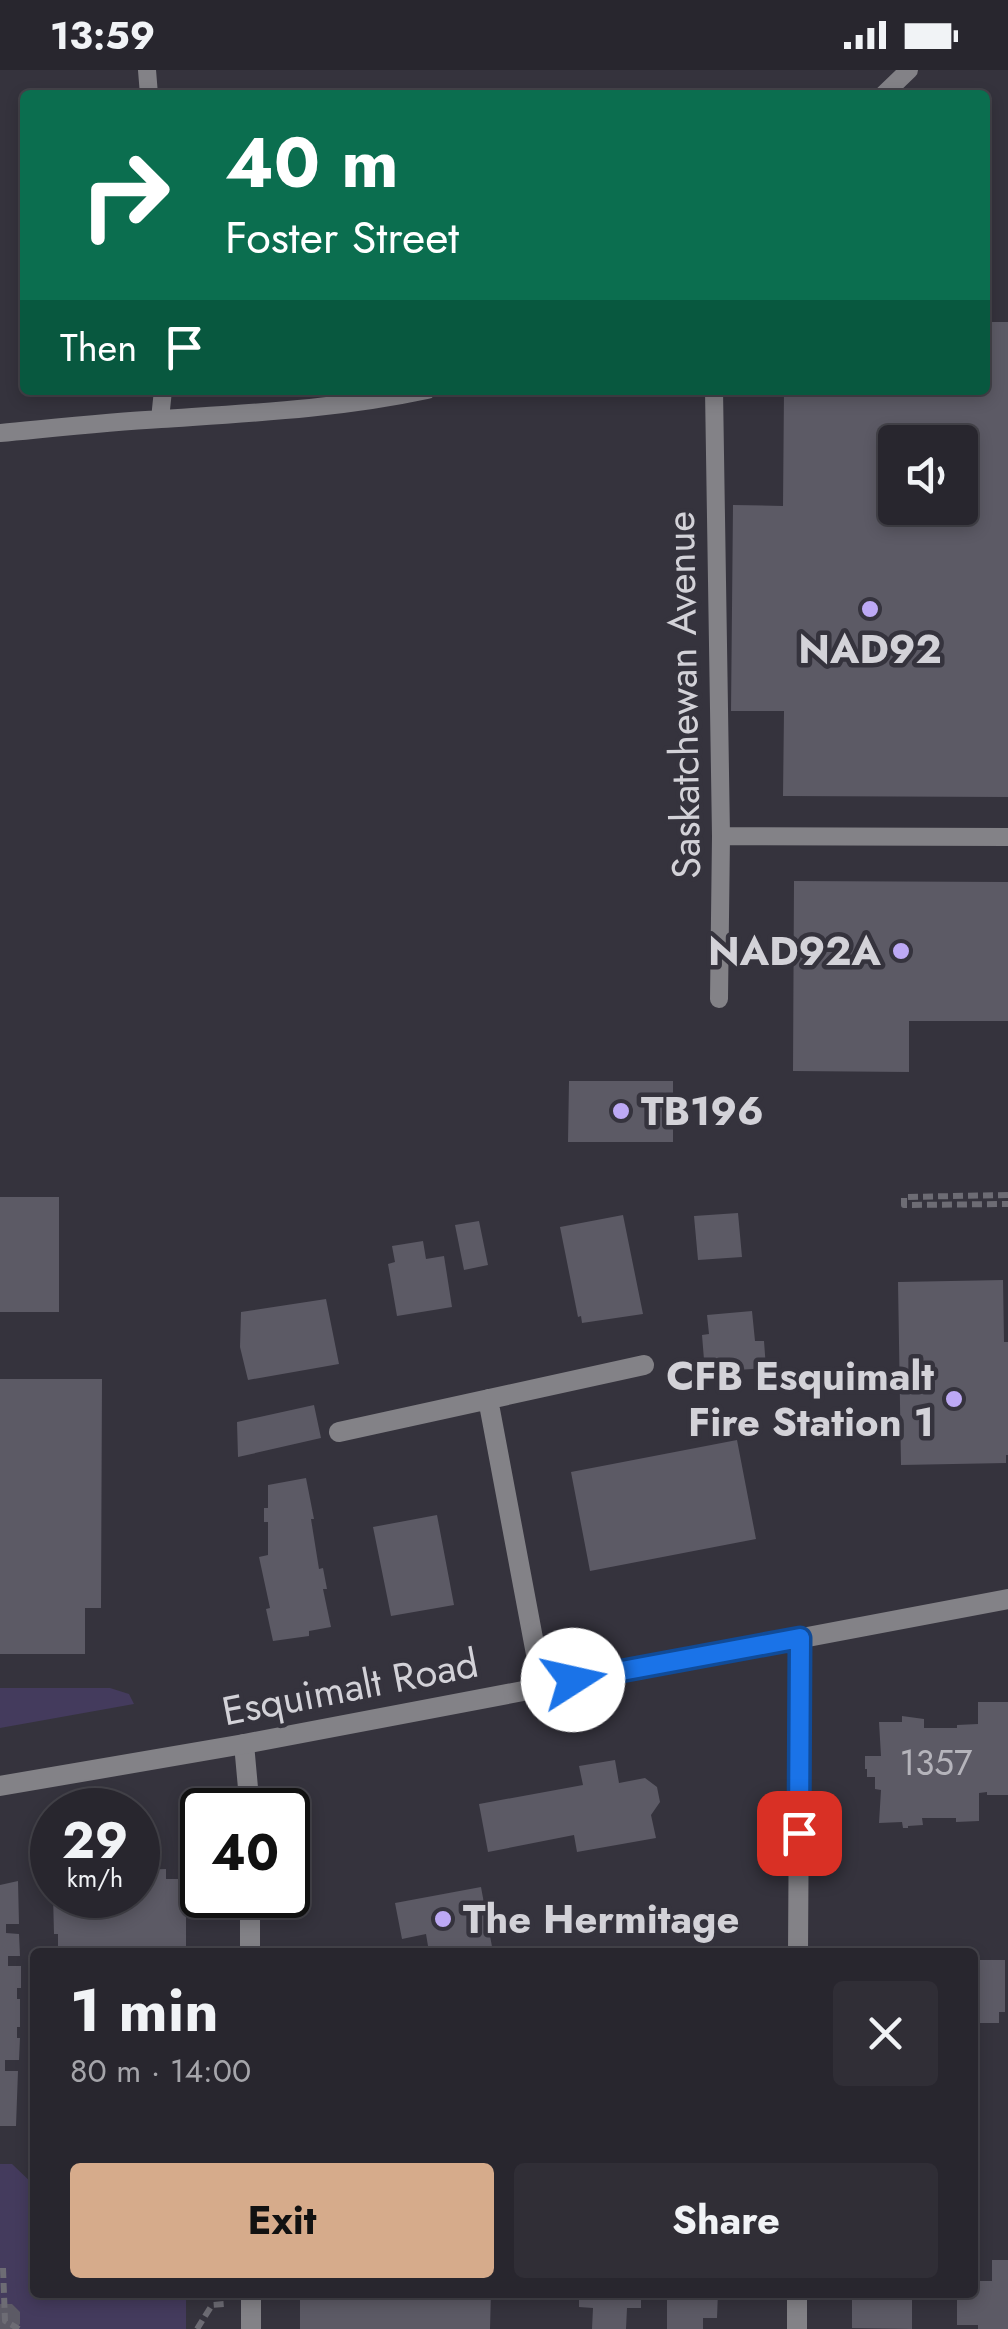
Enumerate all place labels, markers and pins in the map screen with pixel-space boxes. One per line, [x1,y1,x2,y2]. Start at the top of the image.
marker: NAD92 [859,598,881,620]
place label: NAD92 [798,620,942,678]
place label: NAD92A [708,922,882,980]
marker: NAD92A [890,940,912,962]
place label: TB196 [641,1082,764,1140]
marker: TB196 [610,1100,632,1122]
place label: CFB Esquimalt Fire Station 1 [666,1347,934,1451]
marker: CFB Esquimalt Fire Station 1 [943,1388,965,1410]
pin [757,1791,842,1876]
place label: The Hermitage [463,1890,739,1948]
marker: The Hermitage [432,1908,454,1930]

